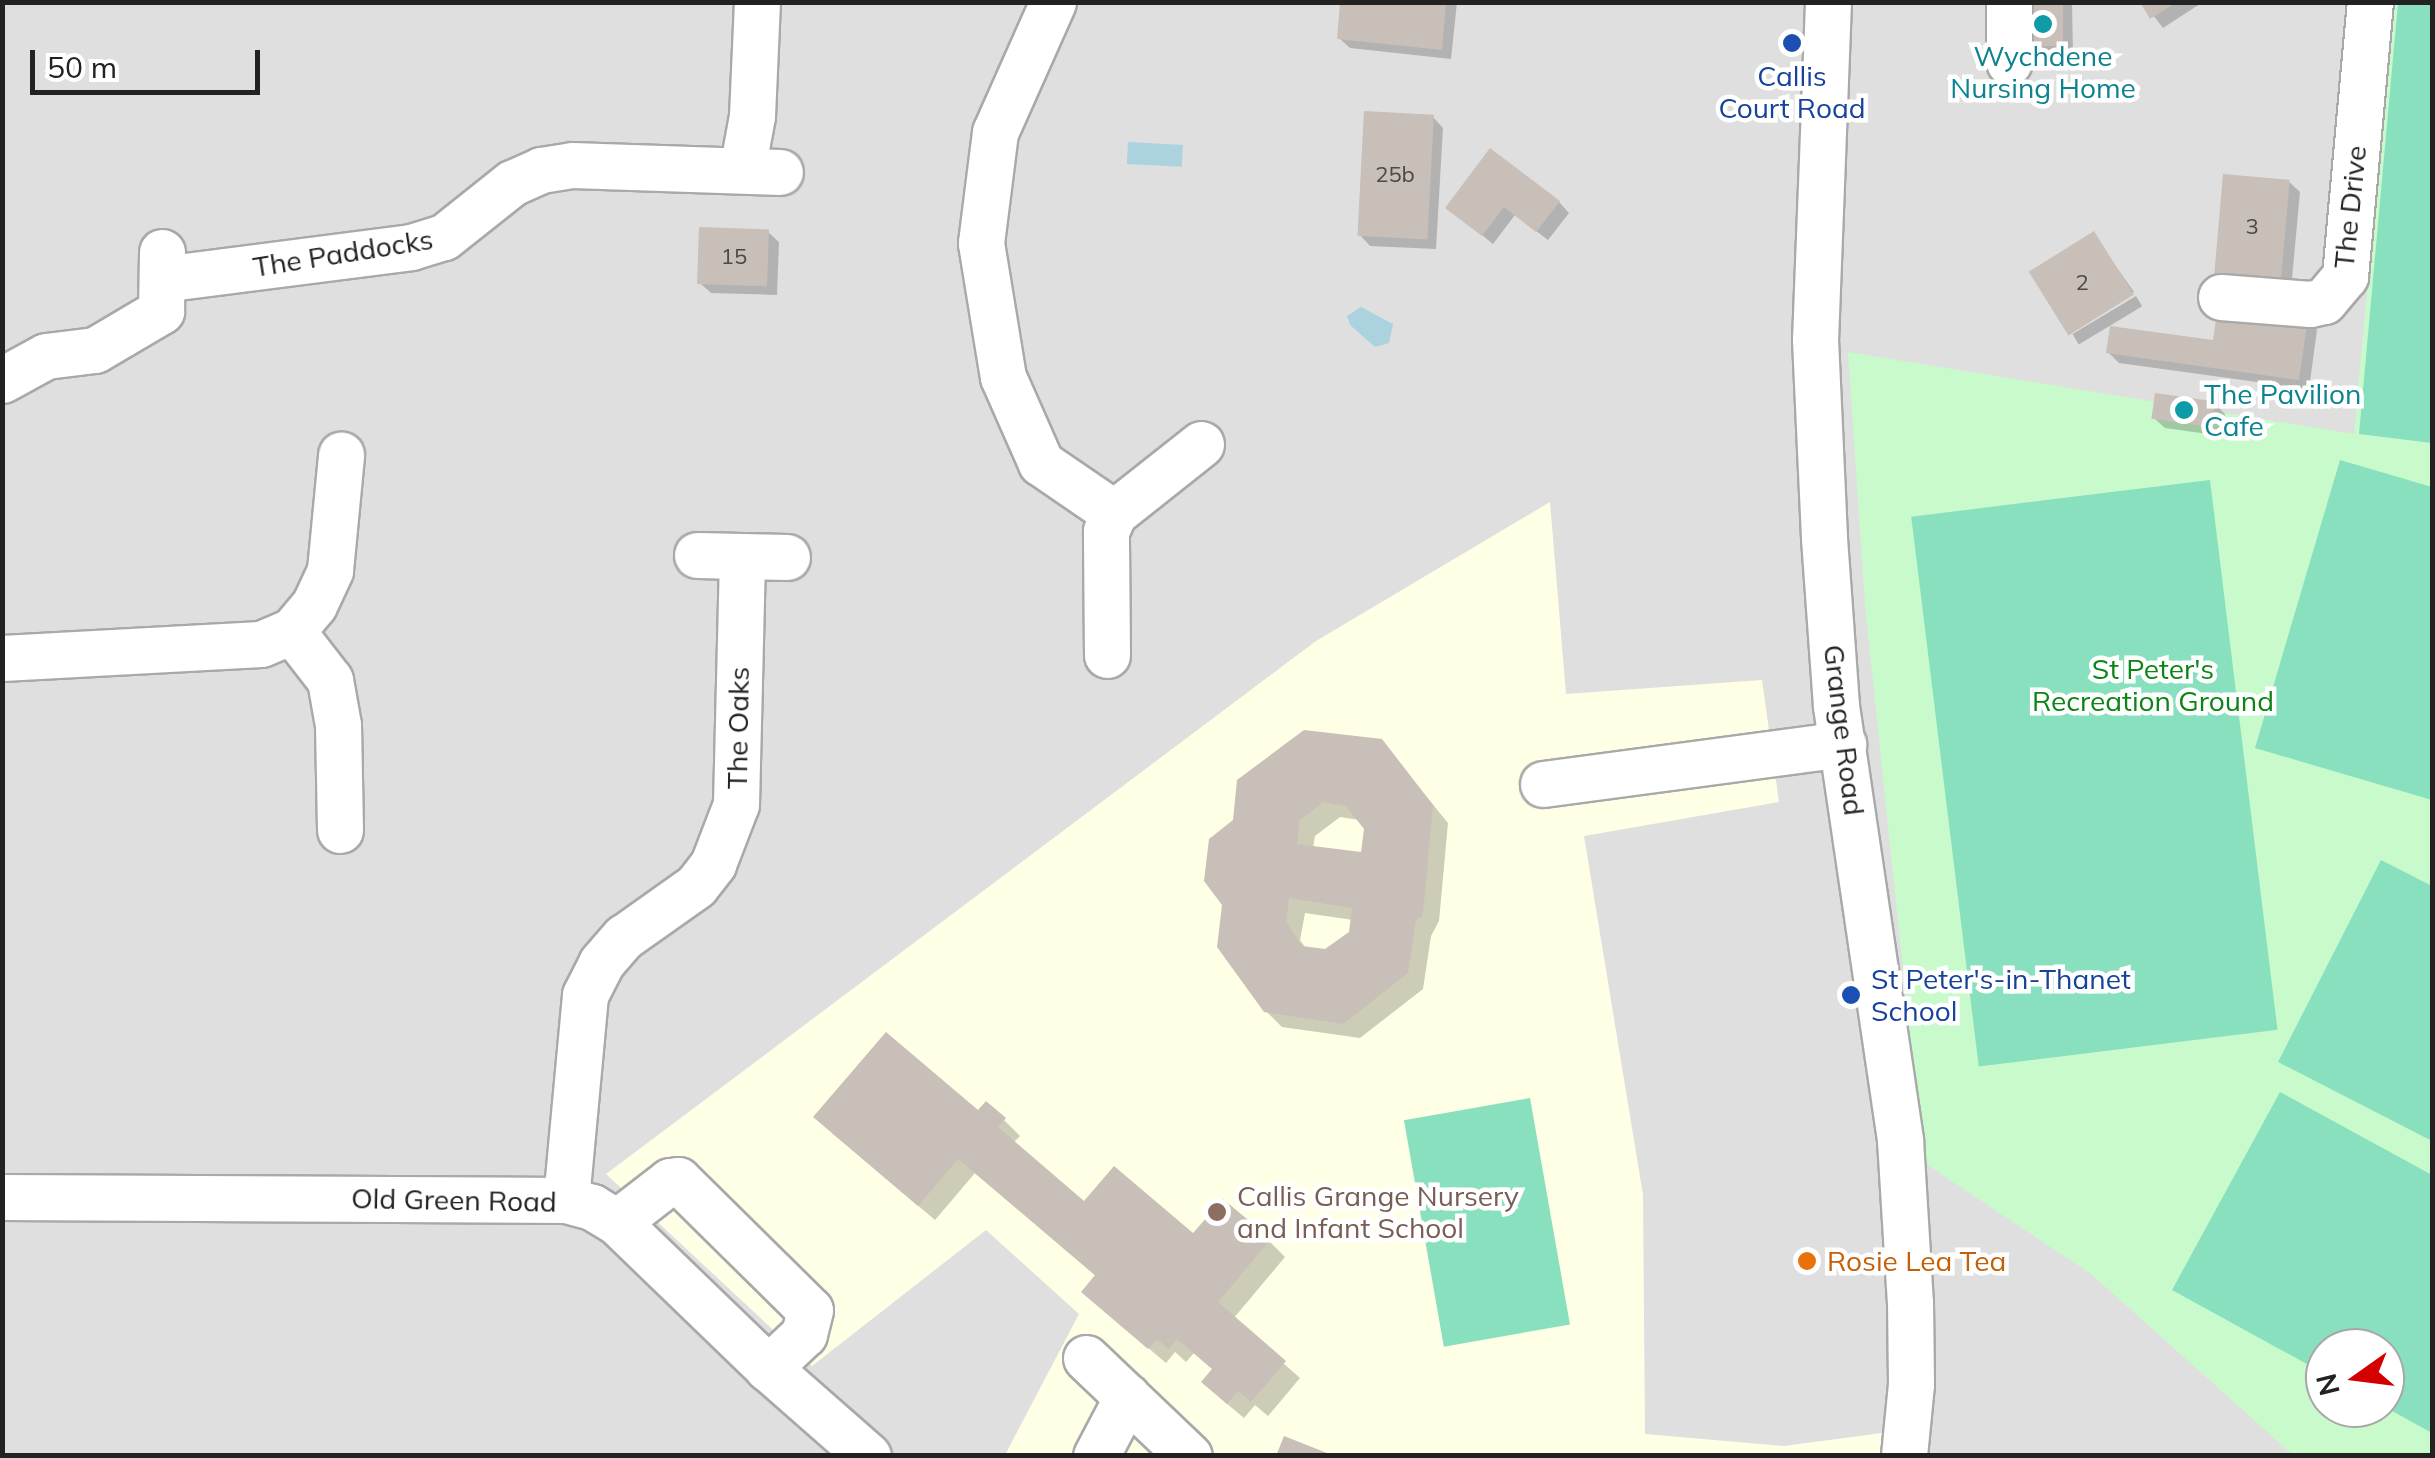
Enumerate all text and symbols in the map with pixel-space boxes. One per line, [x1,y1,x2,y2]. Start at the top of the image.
marker: Wychdene Nursing Home [2032,13,2054,35]
scale bar [35,30,265,92]
marker: Callis Court Road [1781,32,1803,54]
place label: Wychdene Nursing Home [1950,39,2136,105]
text: 50 m [47,48,117,86]
place label: Callis Court Road [1719,59,1865,125]
street label: The Drive [2327,144,2373,270]
house number: 25b [1375,162,1415,188]
house number: 3 [2245,214,2259,240]
street label: The Paddocks [251,222,435,284]
house number: 15 [721,244,747,270]
house number: 2 [2075,270,2089,296]
place label: The Pavilion Cafe [2204,377,2361,443]
marker: The Pavilion Cafe [2173,399,2195,421]
street label: Grange Road [1817,643,1871,817]
park label: St Peter's Recreation Ground [2032,652,2274,718]
street label: The Oaks [720,667,756,789]
place label: St Peter's-in-Thanet School [1871,962,2131,1028]
marker: St Peter's-in-Thanet School [1840,984,1862,1006]
place label: Callis Grange Nursery and Infant School [1237,1179,1519,1245]
street label: Old Green Road [351,1181,557,1219]
marker: Callis Grange Nursery and Infant School [1206,1201,1228,1223]
place label: Rosie Lea Tea [1827,1244,2006,1278]
marker: Rosie Lea Tea [1796,1250,1818,1272]
north arrow [2305,1328,2405,1428]
text: N [2308,1370,2347,1399]

